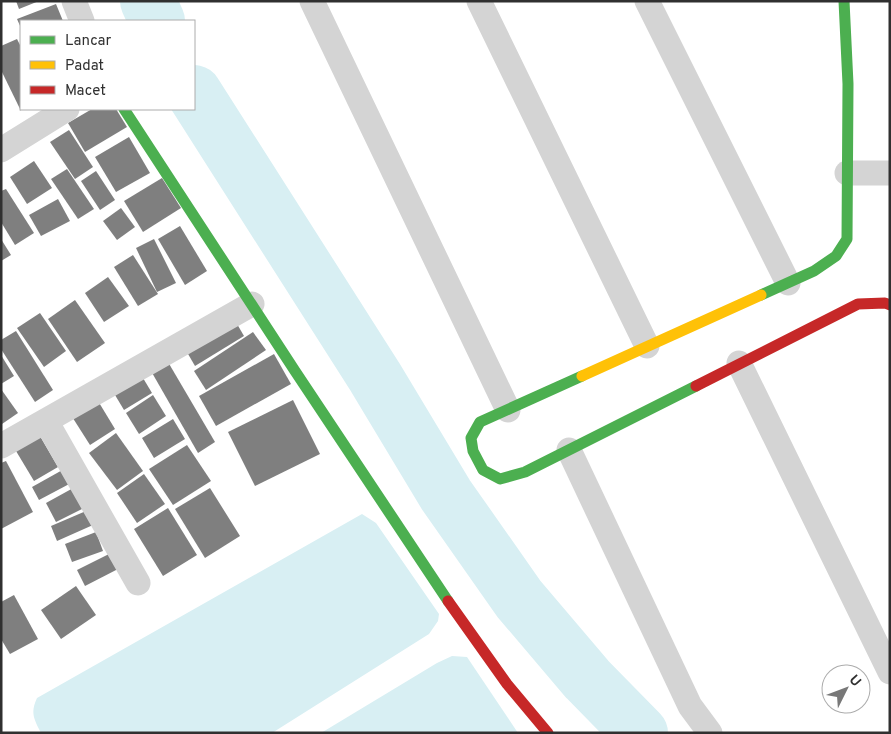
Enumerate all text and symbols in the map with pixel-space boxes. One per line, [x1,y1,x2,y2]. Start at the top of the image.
legend [20,20,195,110]
text: Lancar [65,32,112,51]
text: Padat [65,57,104,76]
text: Macet [65,82,106,101]
north arrow [821,664,871,714]
text: U [845,672,864,691]

